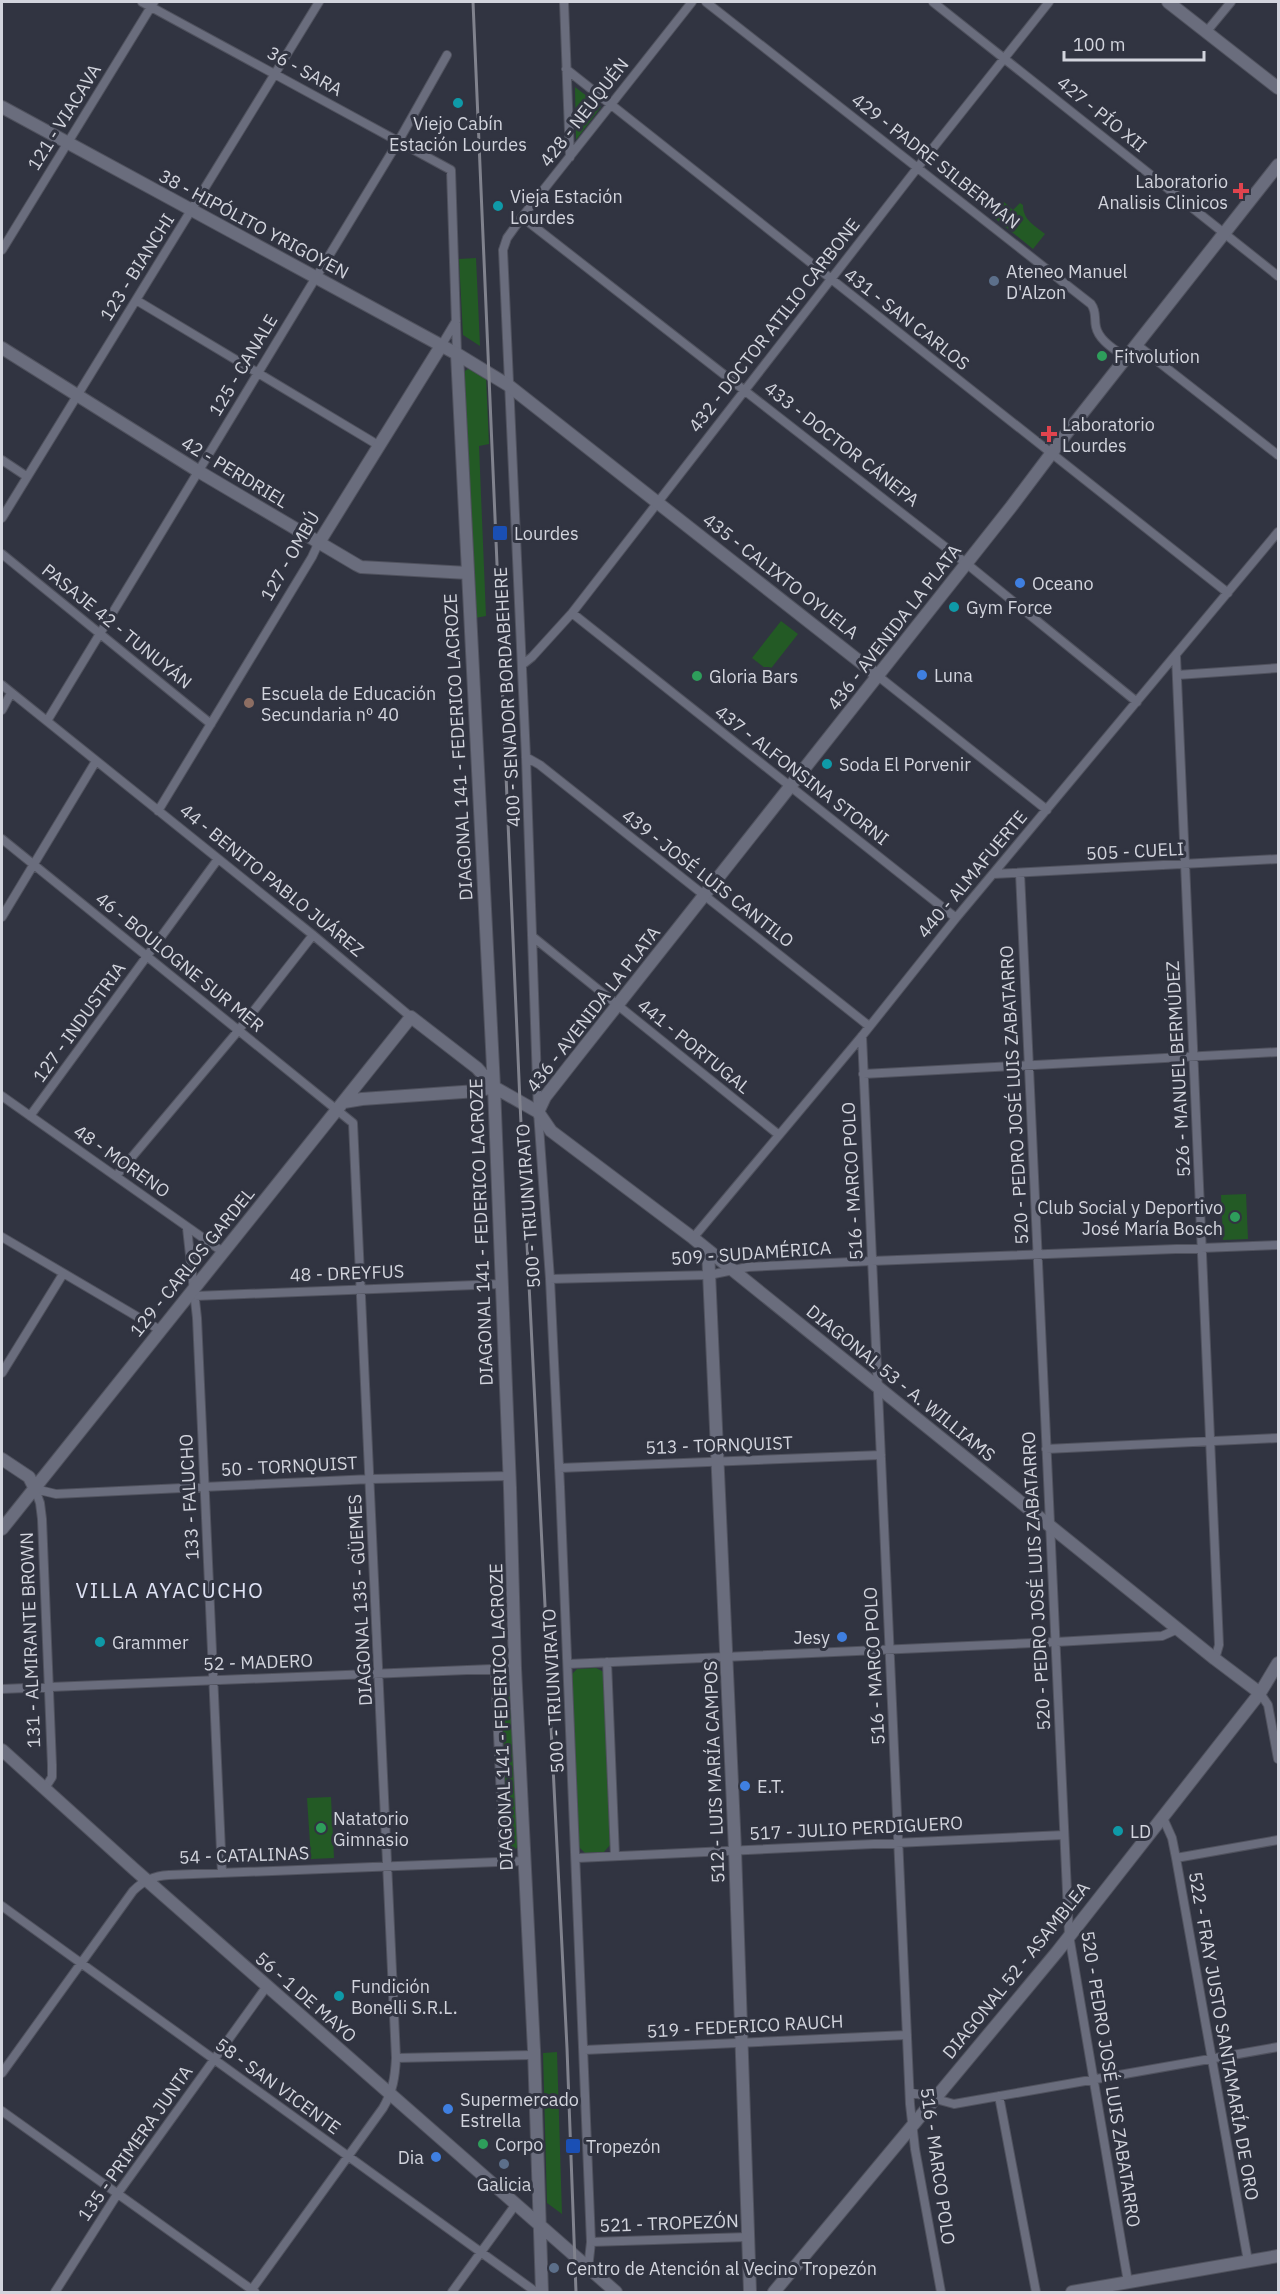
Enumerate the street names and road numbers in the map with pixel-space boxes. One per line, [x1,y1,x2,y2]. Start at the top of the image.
street label: 36 - SARA [263,41,347,101]
street label: 428 - NEUQUÉN [534,53,634,171]
street label: 121 - VIACAVA [22,59,106,175]
street label: 427 - PÍO XII [1053,71,1151,157]
street label: 429 - PADRE SILBERMAN [847,88,1025,234]
street label: 38 - HIPÓLITO YRIGOYEN [155,164,353,284]
street label: 123 - BIANCHI [95,209,179,325]
street label: 432 - DOCTOR ATILIO CARBONE [683,213,865,437]
street label: 431 - SAN CARLOS [840,263,974,375]
street label: 125 - CANALE [204,310,282,420]
street label: 433 - DOCTOR CÁNEPA [760,376,924,512]
street label: 42 - PERDRIEL [177,431,293,513]
street label: 127 - OMBÚ [255,507,325,605]
street label: 435 - CALIXTO OYUELA [698,508,864,644]
street label: 436 - AVENIDA LA PLATA [822,539,966,715]
street label: PASAJE 42 - TUNUYÁN [37,558,197,694]
street label: 400 - SENADOR BORDABEHERE [489,566,525,828]
street label: DIAGONAL 141 - FEDERICO LACROZE [438,593,478,901]
street label: 437 - ALFONSINA STORNI [710,700,894,850]
street label: 44 - BENITO PABLO JUÁREZ [175,799,369,961]
street label: 439 - JOSÉ LUIS CANTILO [617,804,799,952]
street label: 440 - ALMAFUERTE [912,806,1032,942]
street label: 505 - CUELI [1085,837,1185,865]
street label: 46 - BOULOGNE SUR MER [91,887,269,1037]
street label: 436 - AVENIDA LA PLATA [521,921,665,1097]
street label: 520 - PEDRO JOSÉ LUIS ZABATARRO [995,945,1033,1245]
street label: 127 - INDUSTRIA [28,957,131,1087]
street label: 526 - MANUEL BERMÚDEZ [1161,960,1195,1178]
street label: 441 - PORTUGAL [633,994,755,1098]
street label: DIAGONAL 141 - FEDERICO LACROZE [464,1078,498,1386]
street label: 516 - MARCO POLO [836,1101,868,1261]
street label: 48 - MORENO [69,1119,175,1203]
street label: 500 - TRIUNVIRATO [511,1123,545,1289]
street label: 129 - CARLOS GARDEL [125,1183,259,1341]
street label: 509 - SUDAMÉRICA [670,1236,832,1270]
street label: 48 - DREYFUS [289,1260,405,1286]
street label: DIAGONAL 53 - A. WILLIAMS [802,1300,1000,1466]
street label: 513 - TORNQUIST [645,1431,793,1459]
street label: 520 - PEDRO JOSÉ LUIS ZABATARRO [1017,1431,1055,1731]
street label: 133 - FALUCHO [174,1433,204,1561]
street label: 50 - TORNQUIST [220,1451,358,1481]
street label: DIAGONAL 135 - GÜEMES [343,1493,377,1707]
street label: 131 - ALMIRANTE BROWN [15,1532,45,1748]
street label: DIAGONAL 141 - FEDERICO LACROZE [484,1563,518,1871]
street label: 516 - MARCO POLO [858,1586,890,1746]
street label: 500 - TRIUNVIRATO [537,1608,569,1774]
street label: 52 - MADERO [203,1649,313,1675]
street label: 512 - LUIS MARÍA CAMPOS [699,1660,729,1884]
street label: 517 - JULIO PERDIGUERO [748,1811,964,1845]
street label: 54 - CATALINAS [178,1841,310,1869]
street label: 522 - FRAY JUSTO SANTAMARÍA DE ORO [1184,1870,1264,2202]
street label: DIAGONAL 52 - ASAMBLEA [937,1876,1095,2063]
street label: 520 - PEDRO JOSÉ LUIS ZABATARRO [1076,1929,1146,2229]
street label: 56 - 1 DE MAYO [250,1947,362,2047]
street label: 519 - FEDERICO RAUCH [646,2009,844,2043]
street label: 58 - SAN VICENTE [211,2033,345,2139]
street label: 135 - PRIMERA JUNTA [73,2060,198,2225]
street label: 516 - MARCO POLO [916,2086,960,2246]
street label: 521 - TROPEZÓN [599,2209,739,2237]

